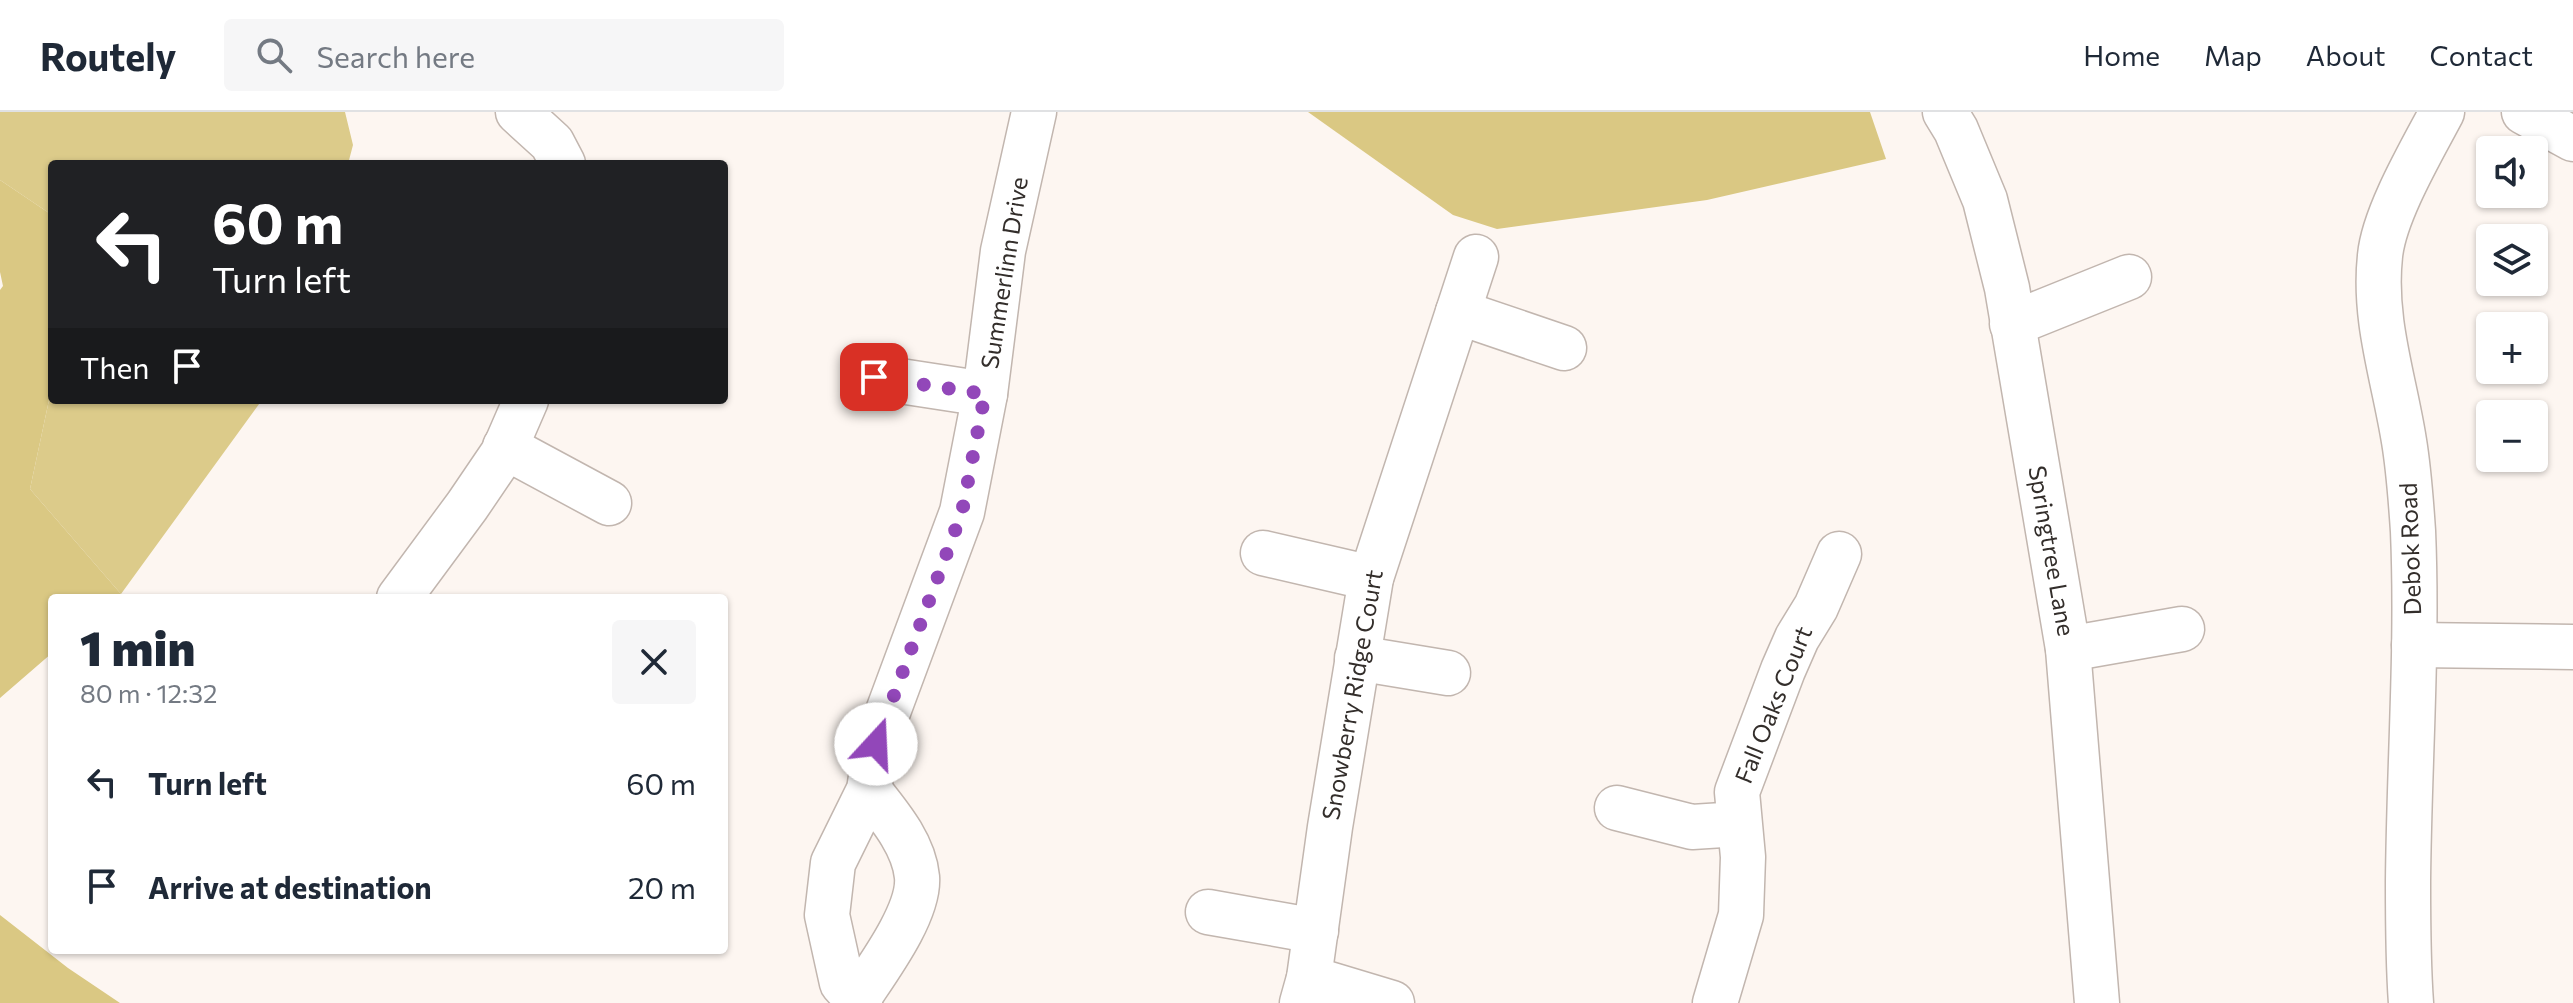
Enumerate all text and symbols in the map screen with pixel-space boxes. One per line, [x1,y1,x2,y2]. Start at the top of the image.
search box [224,19,784,91]
text: Routely [40,32,176,79]
icon: search [252,33,296,77]
text: Search here [316,37,475,74]
text: Home [2083,38,2160,72]
text: Map [2204,38,2262,72]
text: About [2306,38,2386,72]
text: Contact [2430,38,2533,72]
map controls [2476,136,2548,472]
button: sound [2476,136,2548,208]
street label: Summerlinn Drive [974,175,1033,371]
text: 60 m [212,187,343,256]
icon: left [80,192,184,296]
button: layers [2476,224,2548,296]
text: Turn left [212,256,351,300]
button: + [2476,312,2548,384]
pin [840,343,908,411]
icon: arrive [165,344,209,388]
text: Then [80,348,149,385]
icon: arrive [852,355,896,399]
button: − [2476,400,2548,472]
street label: Springtree Lane [2023,463,2082,638]
street label: Debok Road [2393,482,2426,616]
street label: Snowberry Ridge Court [1315,567,1388,822]
text: 1 min [80,617,195,676]
button: close [612,620,696,704]
street label: Fall Oaks Court [1728,621,1817,787]
text: 80 m · 12:32 [80,677,217,708]
position arrow [834,702,918,786]
icon: left [80,760,124,804]
text: Turn left [148,764,267,801]
text: 60 m [626,764,696,801]
icon: arrive [80,864,124,908]
text: Arrive at destination [148,868,432,905]
text: 20 m [628,868,696,905]

